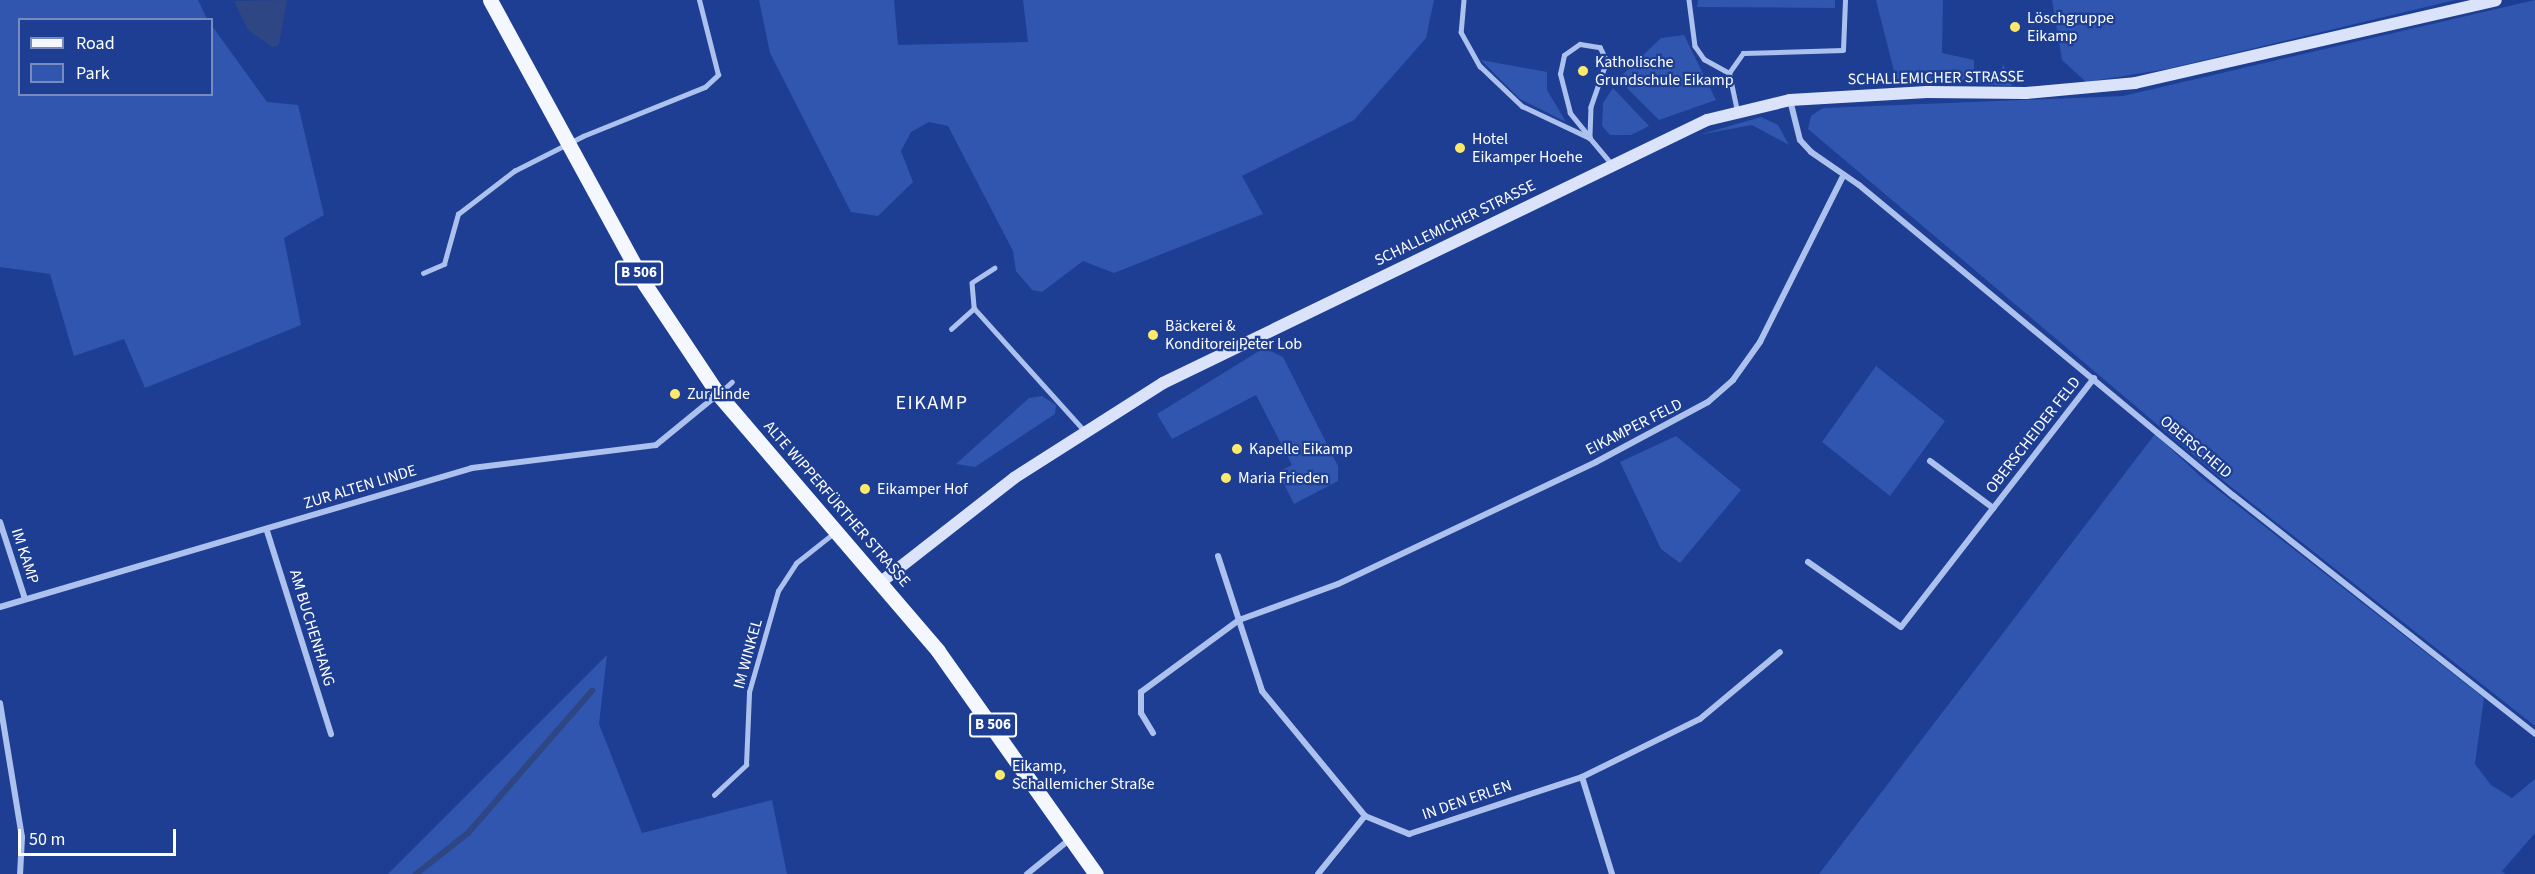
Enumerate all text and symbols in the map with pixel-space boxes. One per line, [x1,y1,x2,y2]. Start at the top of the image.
place label: Löschgruppe Eikamp [2027,8,2114,46]
legend [18,18,213,96]
marker: Löschgruppe Eikamp [2008,20,2022,34]
text: Road [76,31,115,56]
place label: Katholische Grundschule Eikamp [1595,52,1734,90]
text: Park [76,61,110,86]
marker: Katholische Grundschule Eikamp [1576,64,1590,78]
street label: SCHALLEMICHER STRASSE [1847,67,2025,89]
place label: Hotel Eikamper Hoehe [1472,129,1583,167]
marker: Hotel Eikamper Hoehe [1453,141,1467,155]
street label: SCHALLEMICHER STRASSE [1371,176,1539,270]
road number: B 506 [615,261,663,285]
place label: Bäckerei & Konditorei Peter Lob [1165,316,1302,354]
marker: Bäckerei & Konditorei Peter Lob [1146,328,1160,342]
street label: OBERSCHEIDER FELD [1982,373,2084,497]
place label: Zur Linde [687,384,750,404]
marker: Zur Linde [668,387,682,401]
district label: EIKAMP [896,391,968,415]
street label: EIKAMPER FELD [1583,394,1685,460]
street label: OBERSCHEID [2156,411,2236,483]
street label: ALTE WIPPERFÜRTHER STRASSE [760,417,914,591]
place label: Kapelle Eikamp [1249,439,1353,459]
marker: Kapelle Eikamp [1230,442,1244,456]
street label: ZUR ALTEN LINDE [301,461,419,513]
place label: Maria Frieden [1238,468,1329,488]
marker: Maria Frieden [1219,471,1233,485]
place label: Eikamper Hof [877,479,968,499]
marker: Eikamper Hof [858,482,872,496]
street label: IM KAMP [7,526,43,586]
street label: AM BUCHENHANG [285,567,339,689]
street label: IM WINKEL [729,617,767,691]
road number: B 506 [969,713,1017,737]
place label: Eikamp, Schallemicher Straße [1012,756,1155,794]
marker: Eikamp, Schallemicher Straße [993,768,1007,782]
street label: IN DEN ERLEN [1420,776,1514,824]
scale bar [21,817,178,855]
text: 50 m [29,827,65,852]

